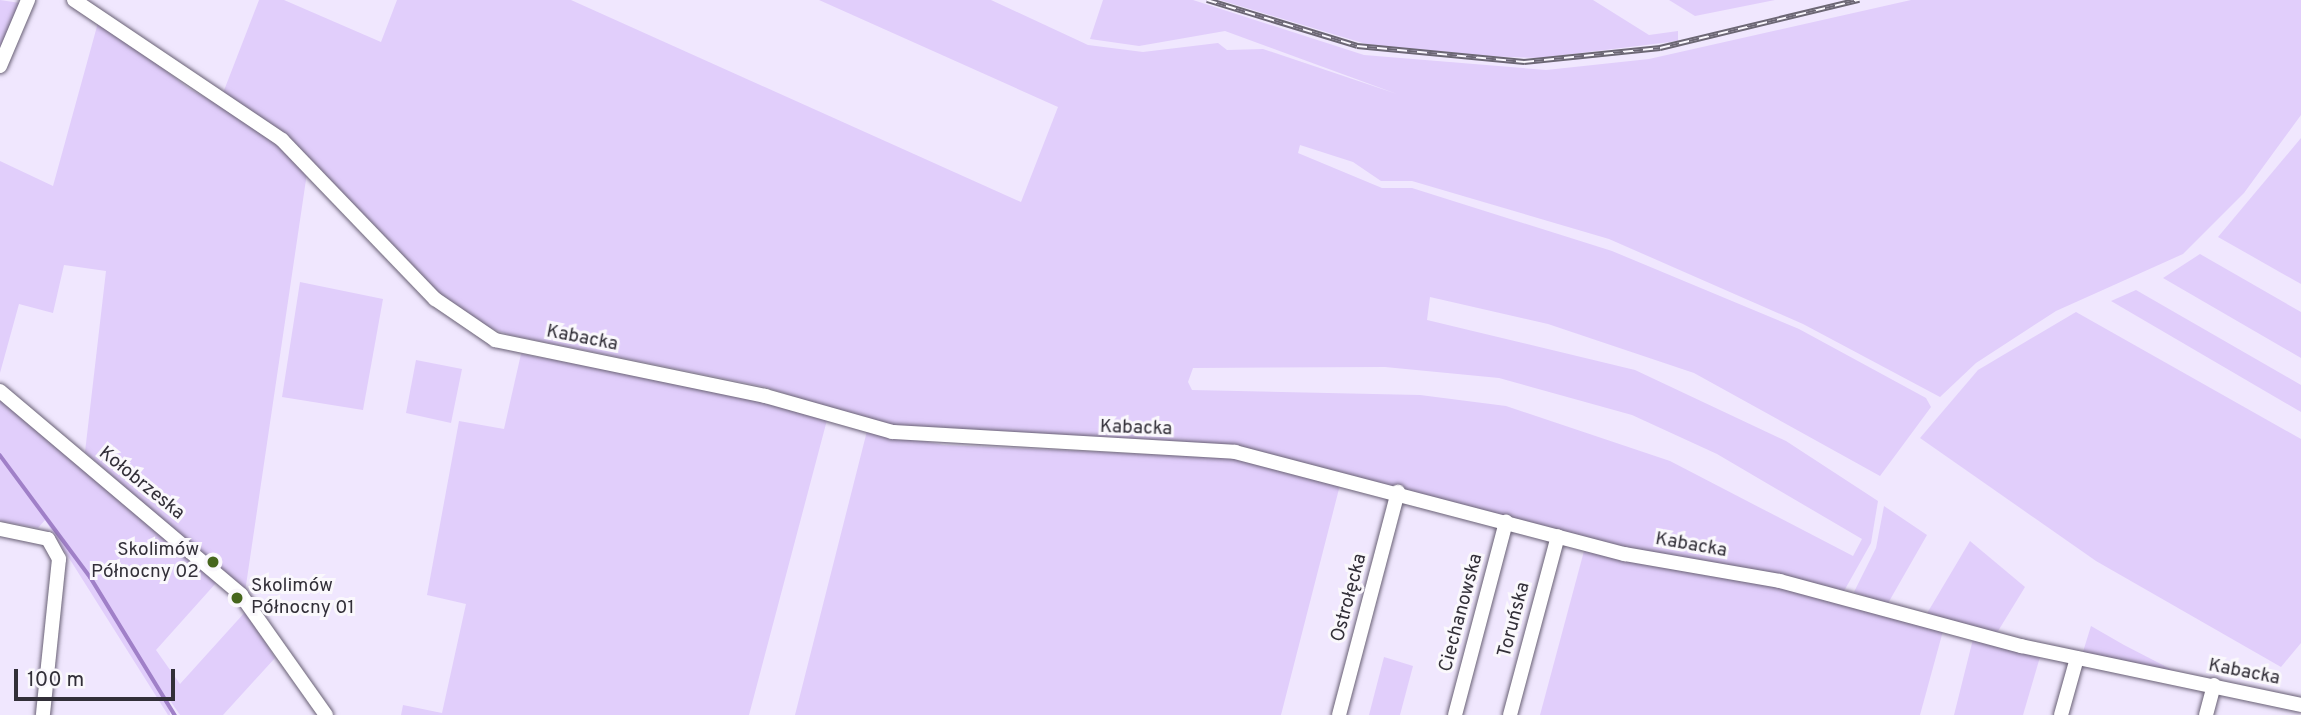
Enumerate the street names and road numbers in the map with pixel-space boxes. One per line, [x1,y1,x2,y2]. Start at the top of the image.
street label: Kabacka [544,321,620,357]
street label: Kabacka [1099,416,1173,442]
street label: Kołobrzeska [93,442,189,526]
street label: Kabacka [1653,528,1729,564]
street label: Ostrołęcka [1327,551,1373,645]
street label: Ciechanowska [1435,551,1489,675]
street label: Toruńska [1494,580,1536,660]
street label: Kabacka [2206,655,2282,691]

